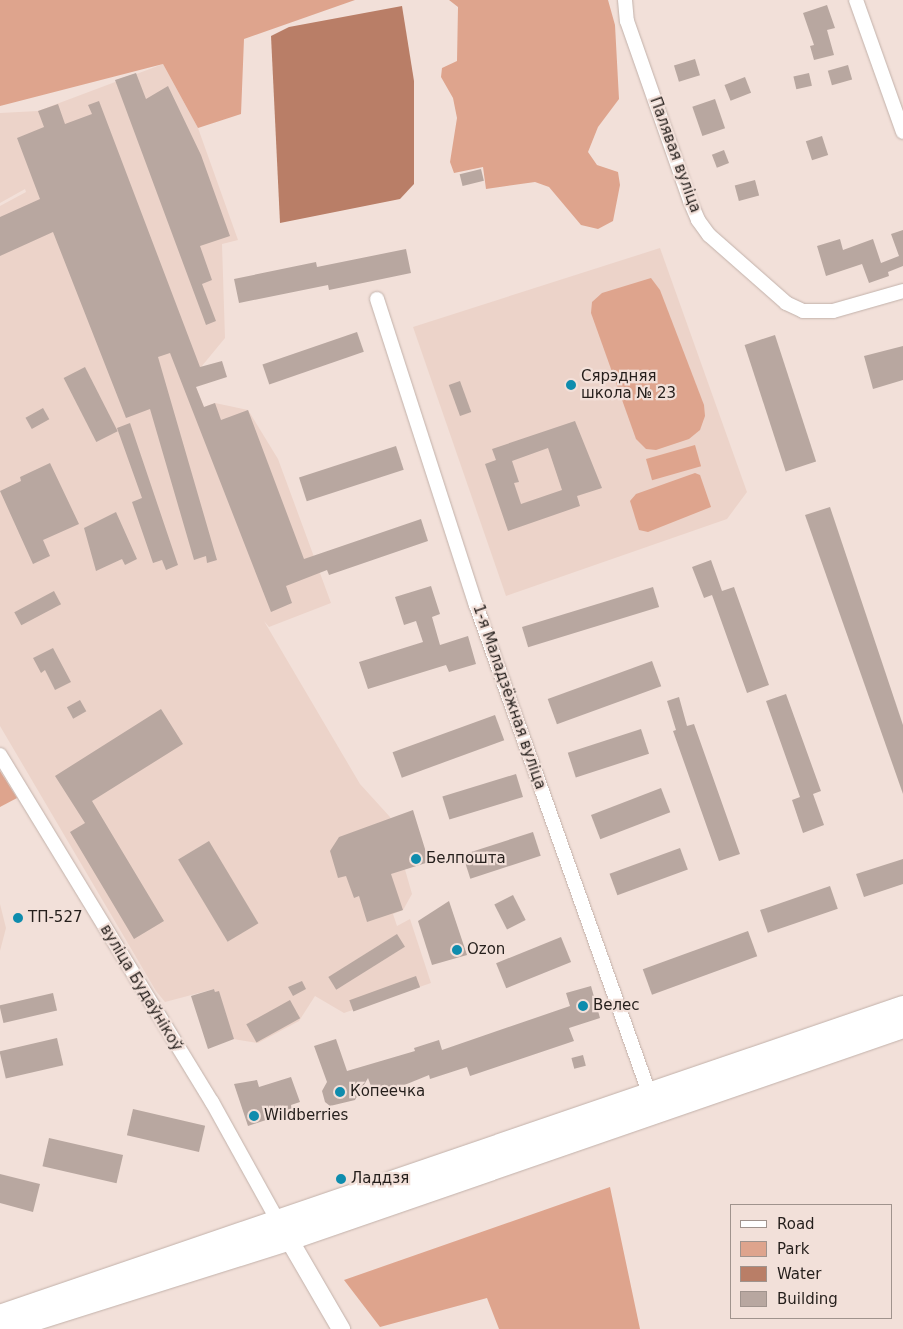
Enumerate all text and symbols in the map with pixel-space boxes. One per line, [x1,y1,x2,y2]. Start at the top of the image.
street label: Палявая вуліца [646,95,704,215]
place label: Сярэдняя школа № 23 [581,367,676,402]
marker: Сярэдняя школа № 23 [565,379,577,391]
street label: 1-я Маладзёжная вуліца [469,602,549,792]
place label: Белпошта [426,850,506,868]
marker: Белпошта [410,853,422,865]
place label: ТП-527 [28,909,82,927]
marker: ТП-527 [12,912,24,924]
street label: вуліца Будаўнікоў [96,922,186,1054]
place label: Ozon [467,941,505,959]
marker: Ozon [451,944,463,956]
place label: Велес [593,997,640,1015]
marker: Велес [577,1000,589,1012]
place label: Копеечка [350,1083,425,1101]
marker: Копеечка [334,1086,346,1098]
place label: Wildberries [264,1107,348,1125]
marker: Wildberries [248,1110,260,1122]
place label: Ладдзя [351,1170,409,1188]
marker: Ладдзя [335,1173,347,1185]
legend [730,1204,893,1319]
text: Road [777,1215,815,1233]
text: Park [777,1240,809,1258]
text: Water [777,1265,821,1283]
text: Building [777,1290,838,1308]

